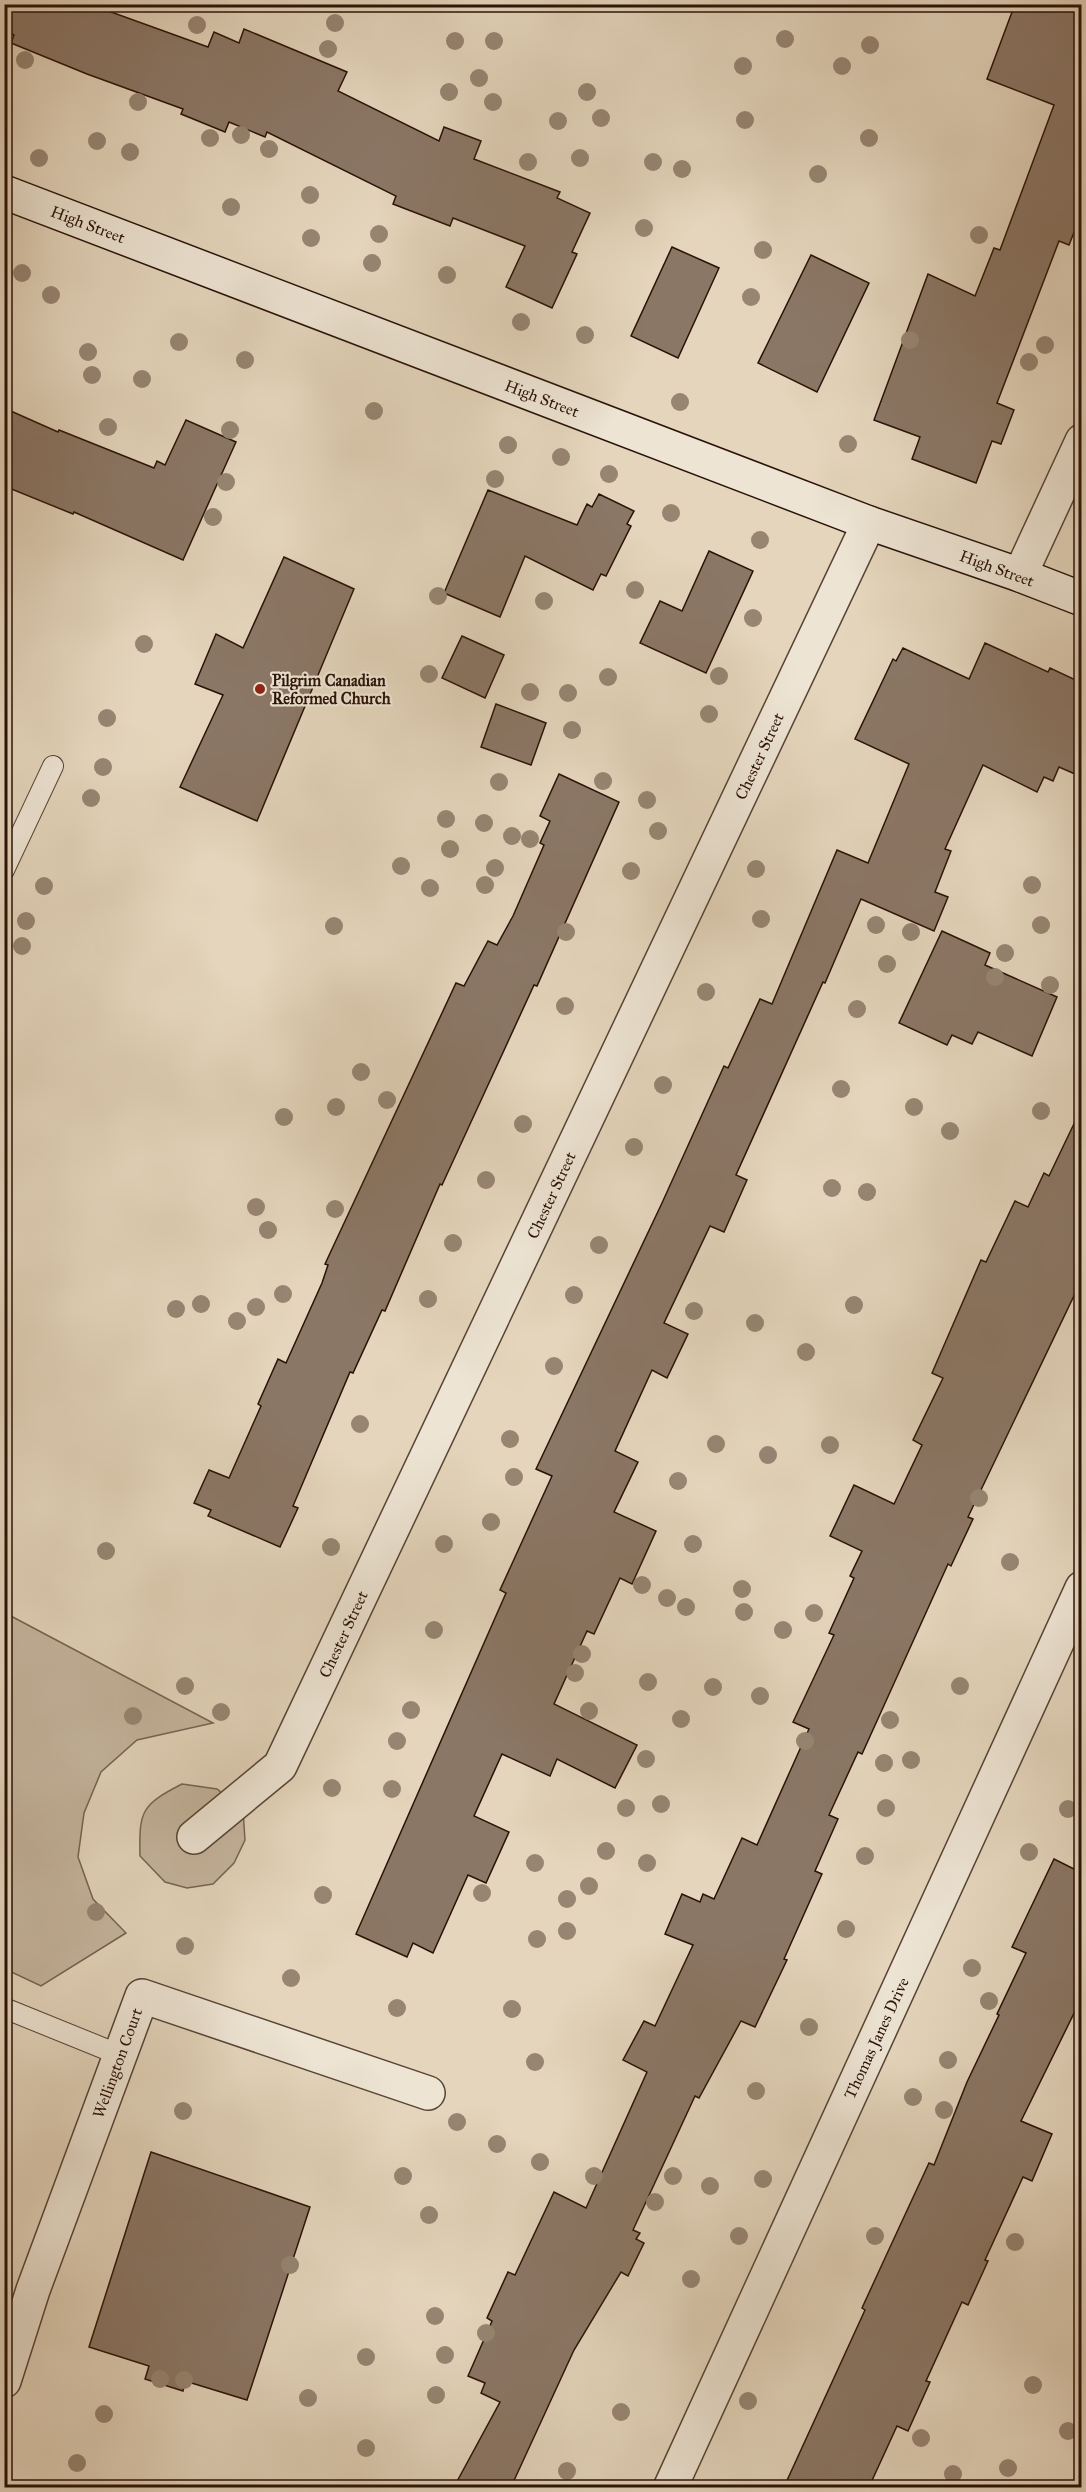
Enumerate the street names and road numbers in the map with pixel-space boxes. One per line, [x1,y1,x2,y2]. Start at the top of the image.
street label: High Street [48,202,128,248]
street label: High Street [502,376,582,422]
street label: High Street [957,546,1037,592]
street label: Chester Street [731,709,788,803]
street label: Chester Street [523,1148,580,1242]
street label: Chester Street [315,1587,372,1681]
street label: Thomas Janes Drive [840,1974,914,2102]
street label: Wellington Court [89,2005,147,2121]

